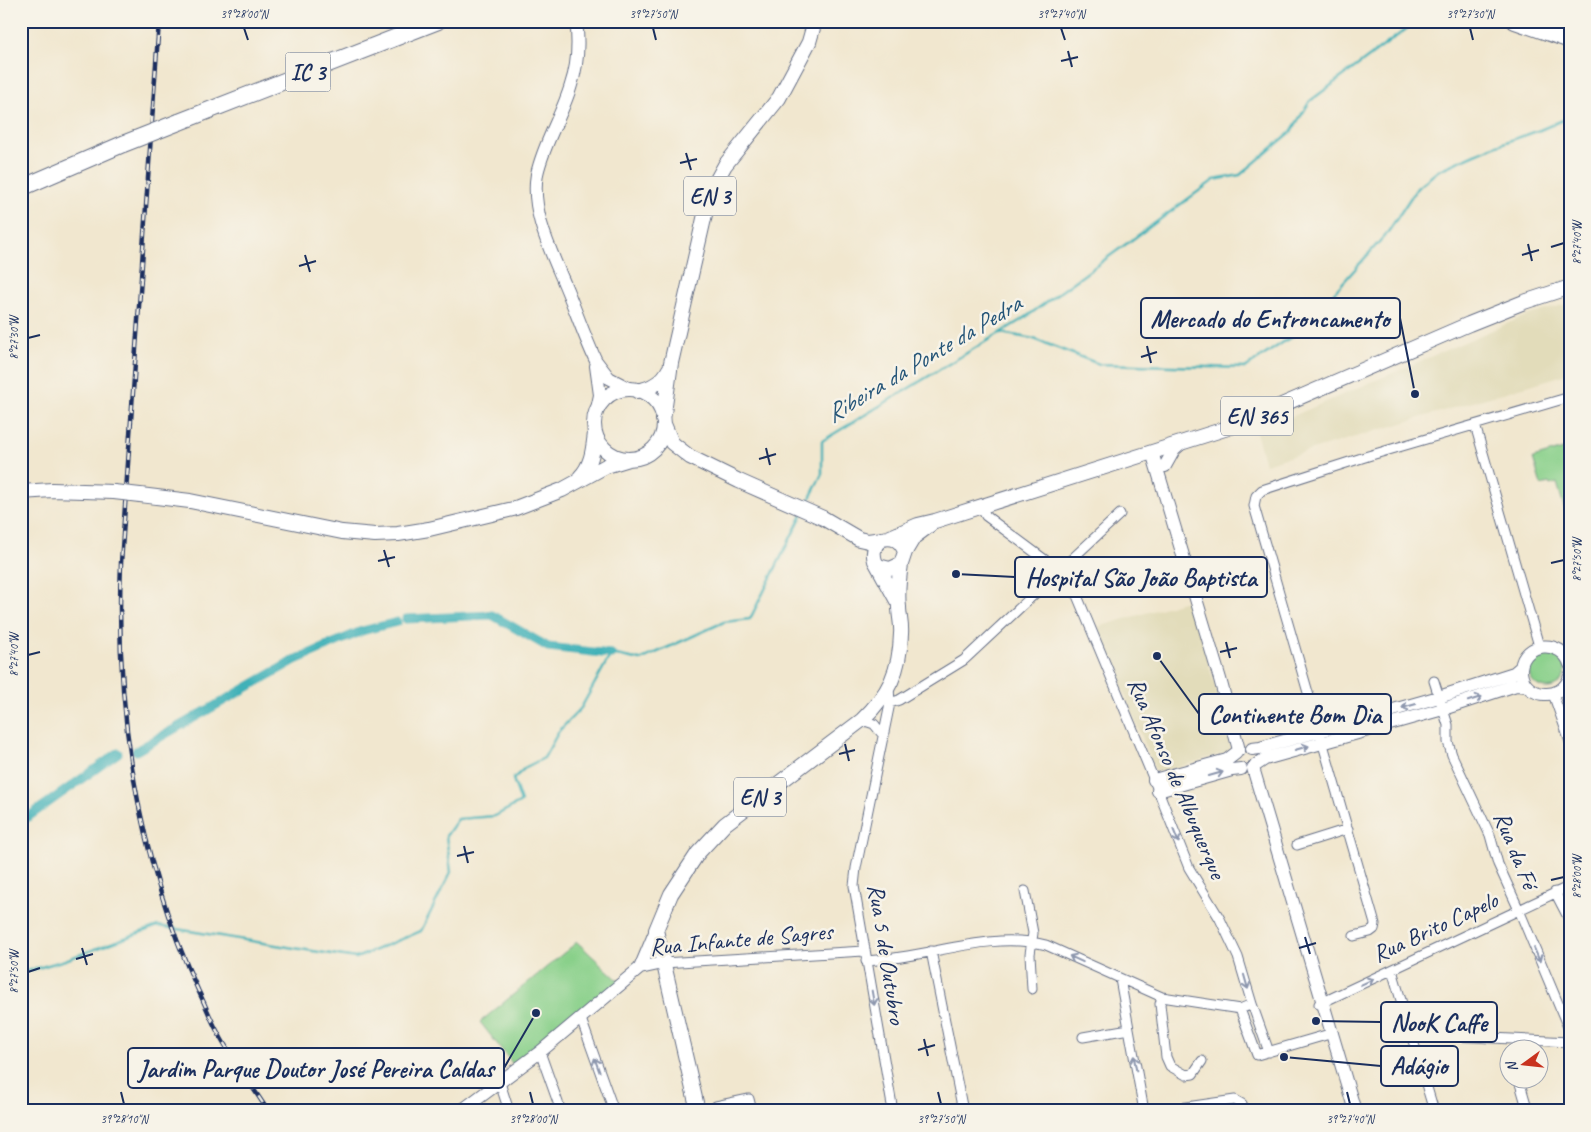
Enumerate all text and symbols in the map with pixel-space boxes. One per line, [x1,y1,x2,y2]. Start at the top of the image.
text: 39°28'00"N [220,6,269,22]
text: 39°27'50"N [629,6,678,22]
text: 39°27'40"N [1037,6,1086,22]
text: 39°27'30"N [1446,6,1495,22]
road number: IC 3 [286,52,330,92]
road number: EN 3 [684,177,736,216]
text: 8°27'40"W [1569,219,1585,265]
water label: Ribeira da Ponte da Pedra [820,287,1029,430]
callout: Mercado do Entroncamento [1141,298,1400,338]
text: Mercado do Entroncamento [1150,303,1393,335]
text: 8°27'30"W [6,314,22,360]
road number: EN 365 [1221,396,1293,436]
text: 8°27'50"W [1569,536,1585,582]
callout: Hospital São João Baptista [1015,557,1267,597]
text: Hospital São João Baptista [1025,562,1258,594]
text: 8°27'40"W [6,631,22,677]
street label: Rua Afonso de Albuquerque [1121,673,1234,885]
one-way arrow [1466,693,1482,703]
callout: Continente Bom Dia [1199,694,1391,734]
text: Continente Bom Dia [1209,699,1383,731]
one-way arrow [1402,701,1418,711]
one-way arrow [1293,743,1309,753]
one-way arrow [1208,769,1224,779]
road number: EN 3 [734,778,786,816]
street label: Rua da Fé [1487,807,1547,897]
one-way arrow [1172,828,1182,843]
text: 8°28'00"W [1569,853,1585,899]
street label: Rua 5 de Outubro [861,882,913,1028]
street label: Rua Brito Capelo [1368,884,1504,969]
street label: Rua Infante de Sagres [648,916,836,962]
one-way arrow [1533,947,1543,962]
text: 8°27'50"W [6,948,22,994]
one-way arrow [1069,953,1084,963]
one-way arrow [1241,974,1251,990]
one-way arrow [1360,976,1375,986]
one-way arrow [869,990,879,1006]
callout: NooK Caffe [1381,1002,1497,1042]
text: NooK Caffe [1391,1007,1490,1039]
north arrow [1498,1040,1548,1090]
callout: Adágio [1381,1046,1458,1086]
callout: Jardim Parque Doutor José Pereira Caldas [128,1048,504,1088]
text: Adágio [1390,1050,1450,1082]
text: Jardim Parque Doutor José Pereira Caldas [136,1053,496,1085]
one-way arrow [1130,1055,1140,1071]
one-way arrow [592,1058,601,1073]
text: N [1502,1059,1521,1074]
text: 39°28'10"N [100,1111,149,1127]
text: 39°28'00"N [509,1111,558,1127]
text: 39°27'50"N [917,1111,966,1127]
text: 39°27'40"N [1326,1111,1375,1127]

